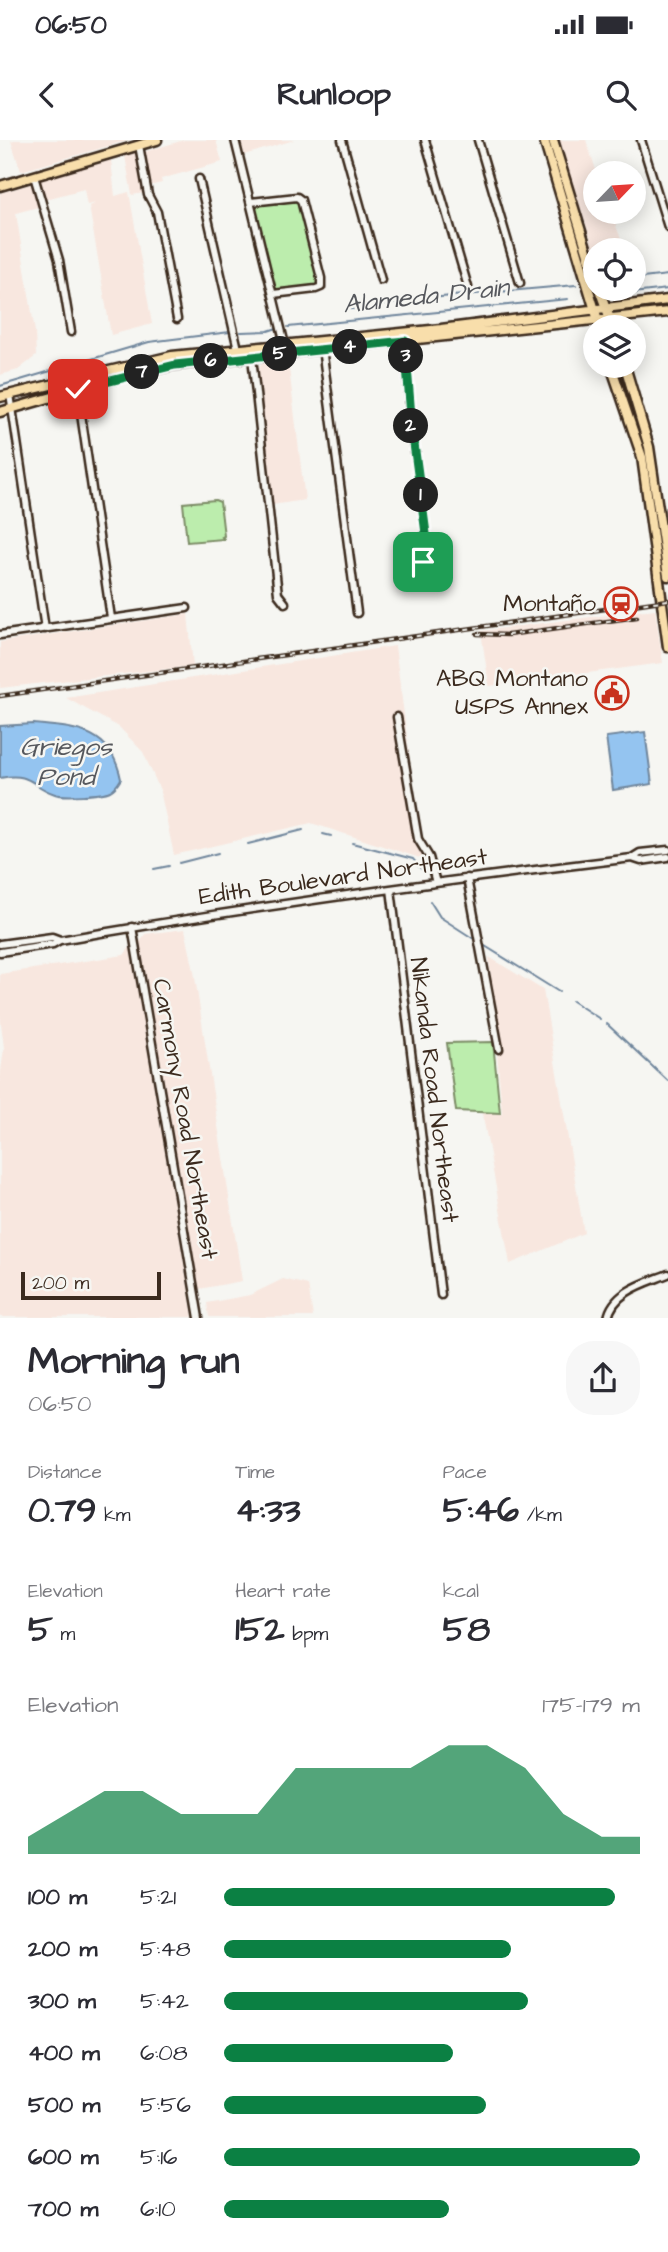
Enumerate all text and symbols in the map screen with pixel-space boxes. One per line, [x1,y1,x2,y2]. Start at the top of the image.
text: 06:50 [35,7,107,43]
text: Runloop [277,72,391,117]
icon: back [28,76,66,114]
icon: search [602,76,640,114]
north arrow [583,161,646,224]
map controls [583,161,646,378]
button: locate [583,238,646,301]
water label: Alameda Drain [341,269,513,323]
button: layers [583,315,646,378]
pin: 4 [332,330,368,364]
text: 4 [343,333,356,360]
pin: 5 [262,336,298,372]
pin: 3 [388,338,424,374]
text: 5 [273,340,286,367]
text: 3 [401,342,410,369]
pin: 6 [194,344,228,378]
text: 6 [205,347,216,374]
pin: 7 [124,355,160,390]
text: 7 [136,358,147,385]
pin [48,359,108,419]
icon: check [59,370,97,408]
pin: 2 [394,408,428,444]
text: 2 [405,412,416,439]
pin: 1 [404,478,438,512]
text: 1 [419,481,422,508]
pin [393,532,453,592]
icon: arrive [404,543,442,581]
station icon: Montaño [602,585,640,623]
place label: Montaño [503,587,597,621]
place label: ABQ Montano USPS Annex [436,662,589,724]
public building icon: ABQ Montano USPS Annex [593,674,631,712]
water label: Griegos Pond [20,729,114,795]
street label: Edith Boulevard Northeast [197,840,490,914]
street label: Nikanda Road Northeast [401,956,467,1225]
street label: Carmony Road Northeast [143,976,226,1262]
scale bar [21,1268,161,1300]
text: 200 m [32,1270,89,1297]
text: Morning run [28,1336,240,1388]
button: share [566,1341,640,1415]
text: 06:50 [28,1388,92,1420]
text: Distance [28,1459,102,1486]
text: Time [235,1459,275,1486]
text: Pace [443,1459,487,1486]
text: 0.79 [28,1486,96,1535]
text: 4:33 [235,1486,301,1535]
text: 5:46 [443,1486,519,1535]
text: km [96,1502,131,1529]
text: /km [519,1502,562,1529]
text: Elevation [28,1578,103,1605]
text: Heart rate [235,1578,331,1605]
text: kcal [443,1578,479,1605]
text: 5 [28,1605,53,1654]
text: 152 [235,1605,285,1654]
text: 58 [443,1605,490,1654]
text: m [53,1621,75,1648]
text: bpm [285,1621,328,1648]
text: Elevation [28,1689,119,1721]
text: 175–179 m [542,1689,640,1721]
text: 100 m [28,1881,87,1913]
text: 5:21 [140,1881,176,1913]
text: 200 m [28,1933,97,1965]
text: 5:48 [140,1933,191,1965]
text: 300 m [28,1985,96,2017]
text: 5:42 [140,1985,189,2017]
text: 400 m [28,2037,100,2069]
text: 6:08 [140,2037,188,2069]
text: 500 m [28,2089,100,2121]
text: 5:56 [140,2089,191,2121]
text: 600 m [28,2141,99,2173]
text: 5:16 [140,2141,178,2173]
text: 700 m [28,2193,98,2225]
text: 6:10 [140,2193,176,2225]

